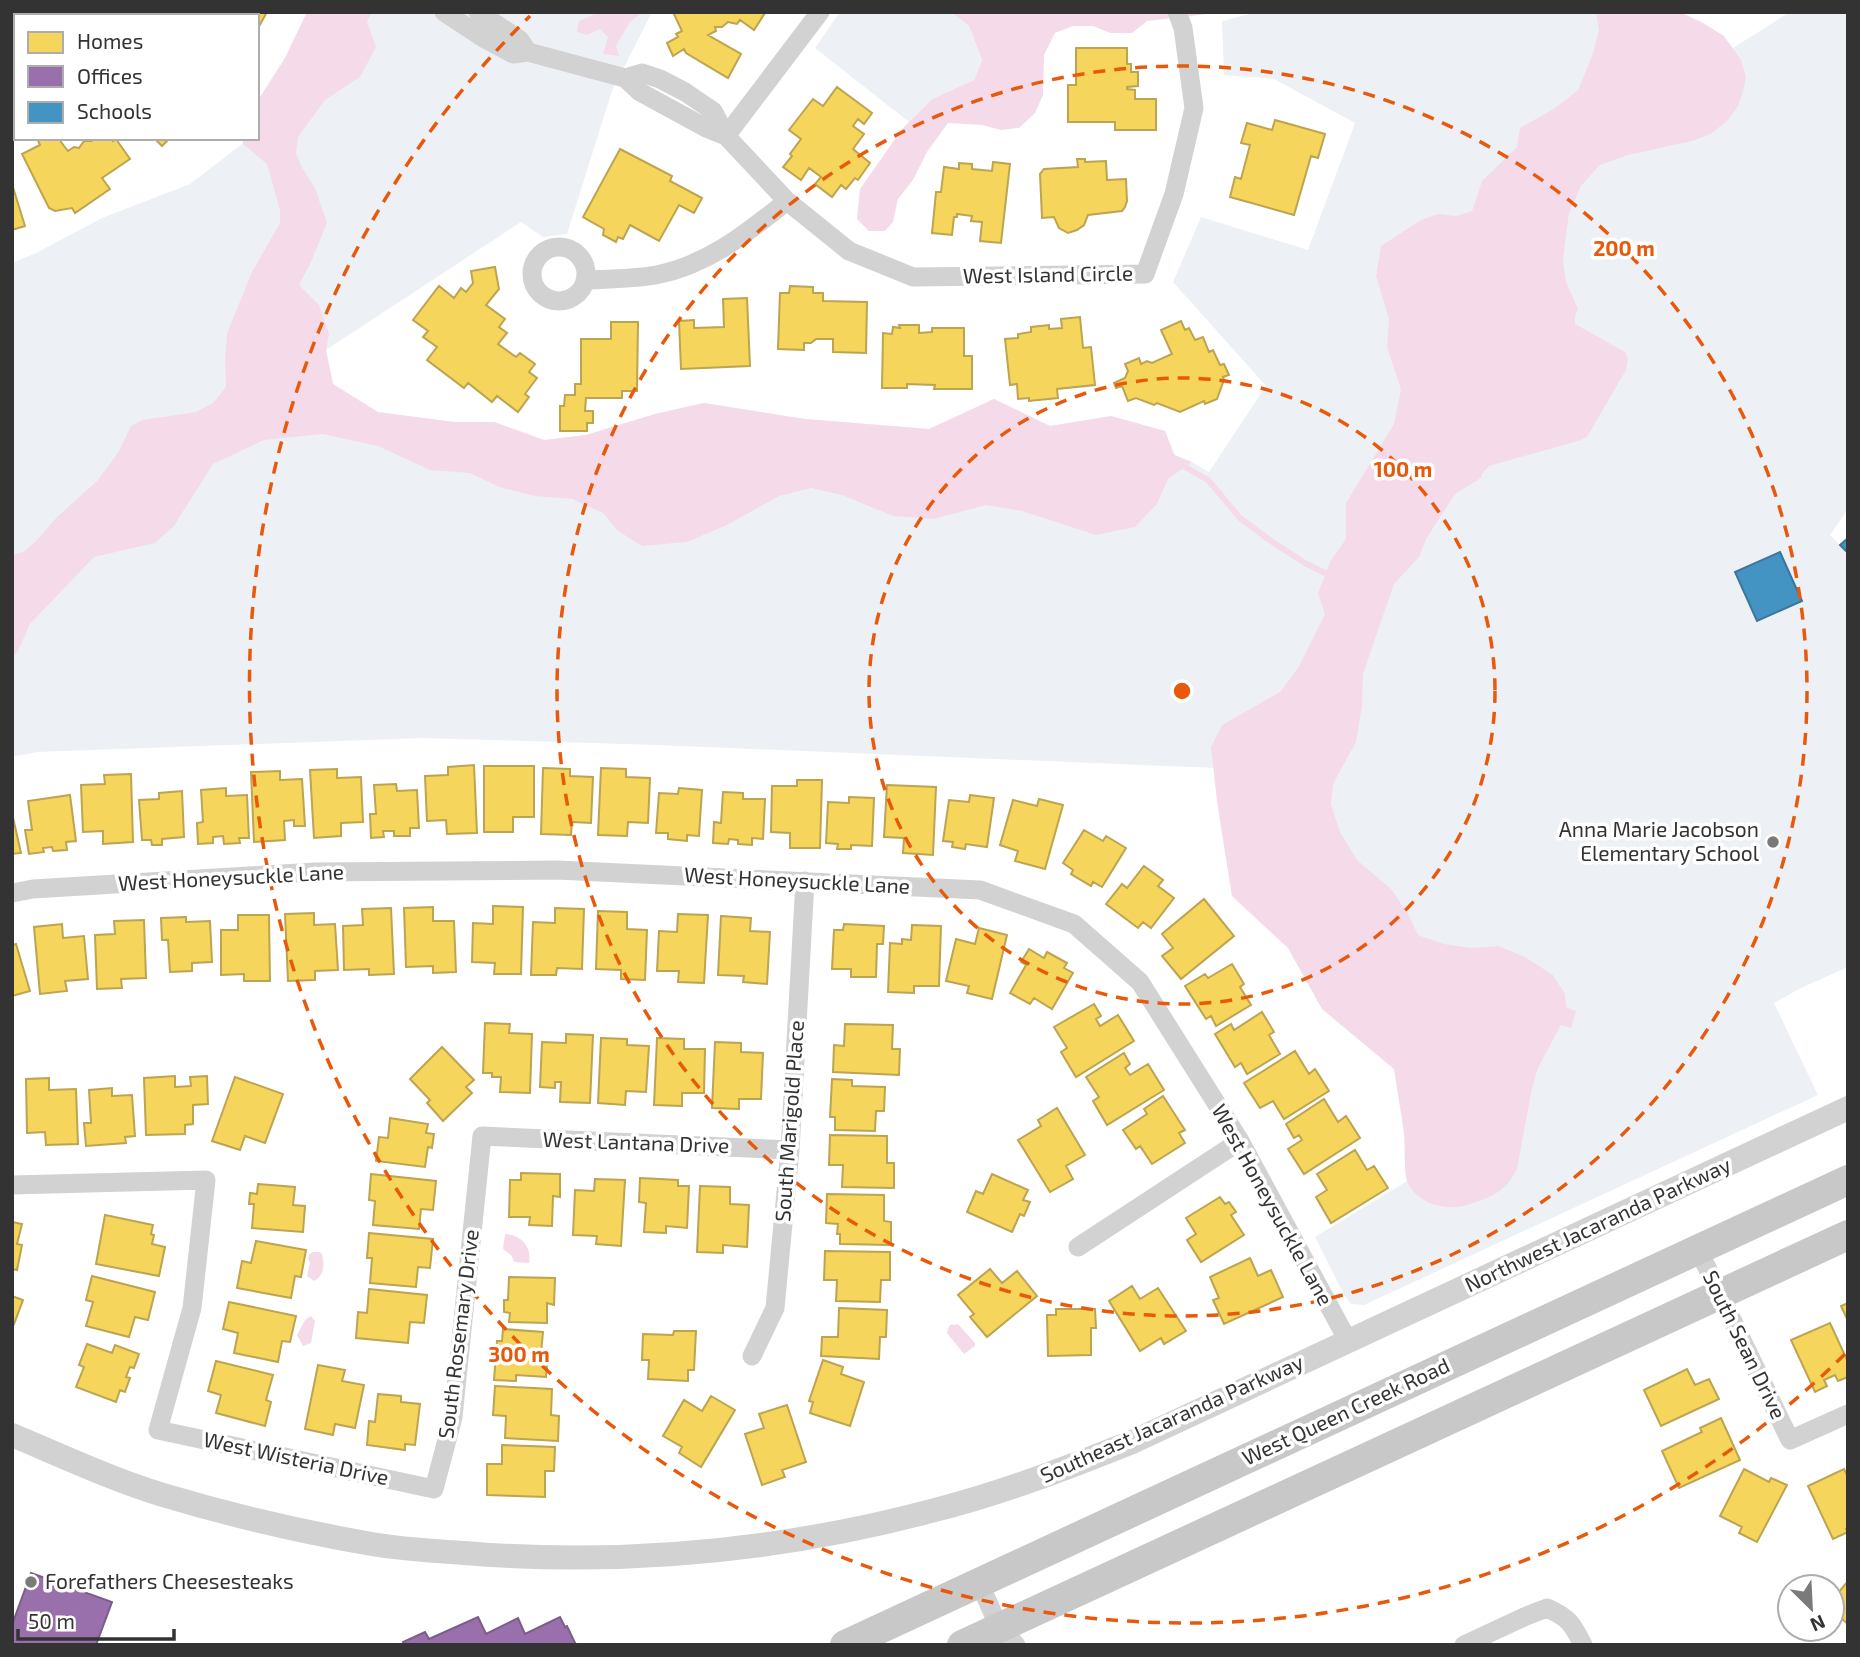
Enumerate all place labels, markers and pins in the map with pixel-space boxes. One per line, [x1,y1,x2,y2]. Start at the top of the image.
centre of rings [1170,679,1194,703]
place label: Anna Marie Jacobson Elementary School [1559,816,1760,865]
marker: Anna Marie Jacobson Elementary School [1765,834,1781,850]
place label: Forefathers Cheesesteaks [45,1568,294,1593]
marker: Forefathers Cheesesteaks [23,1574,39,1590]

